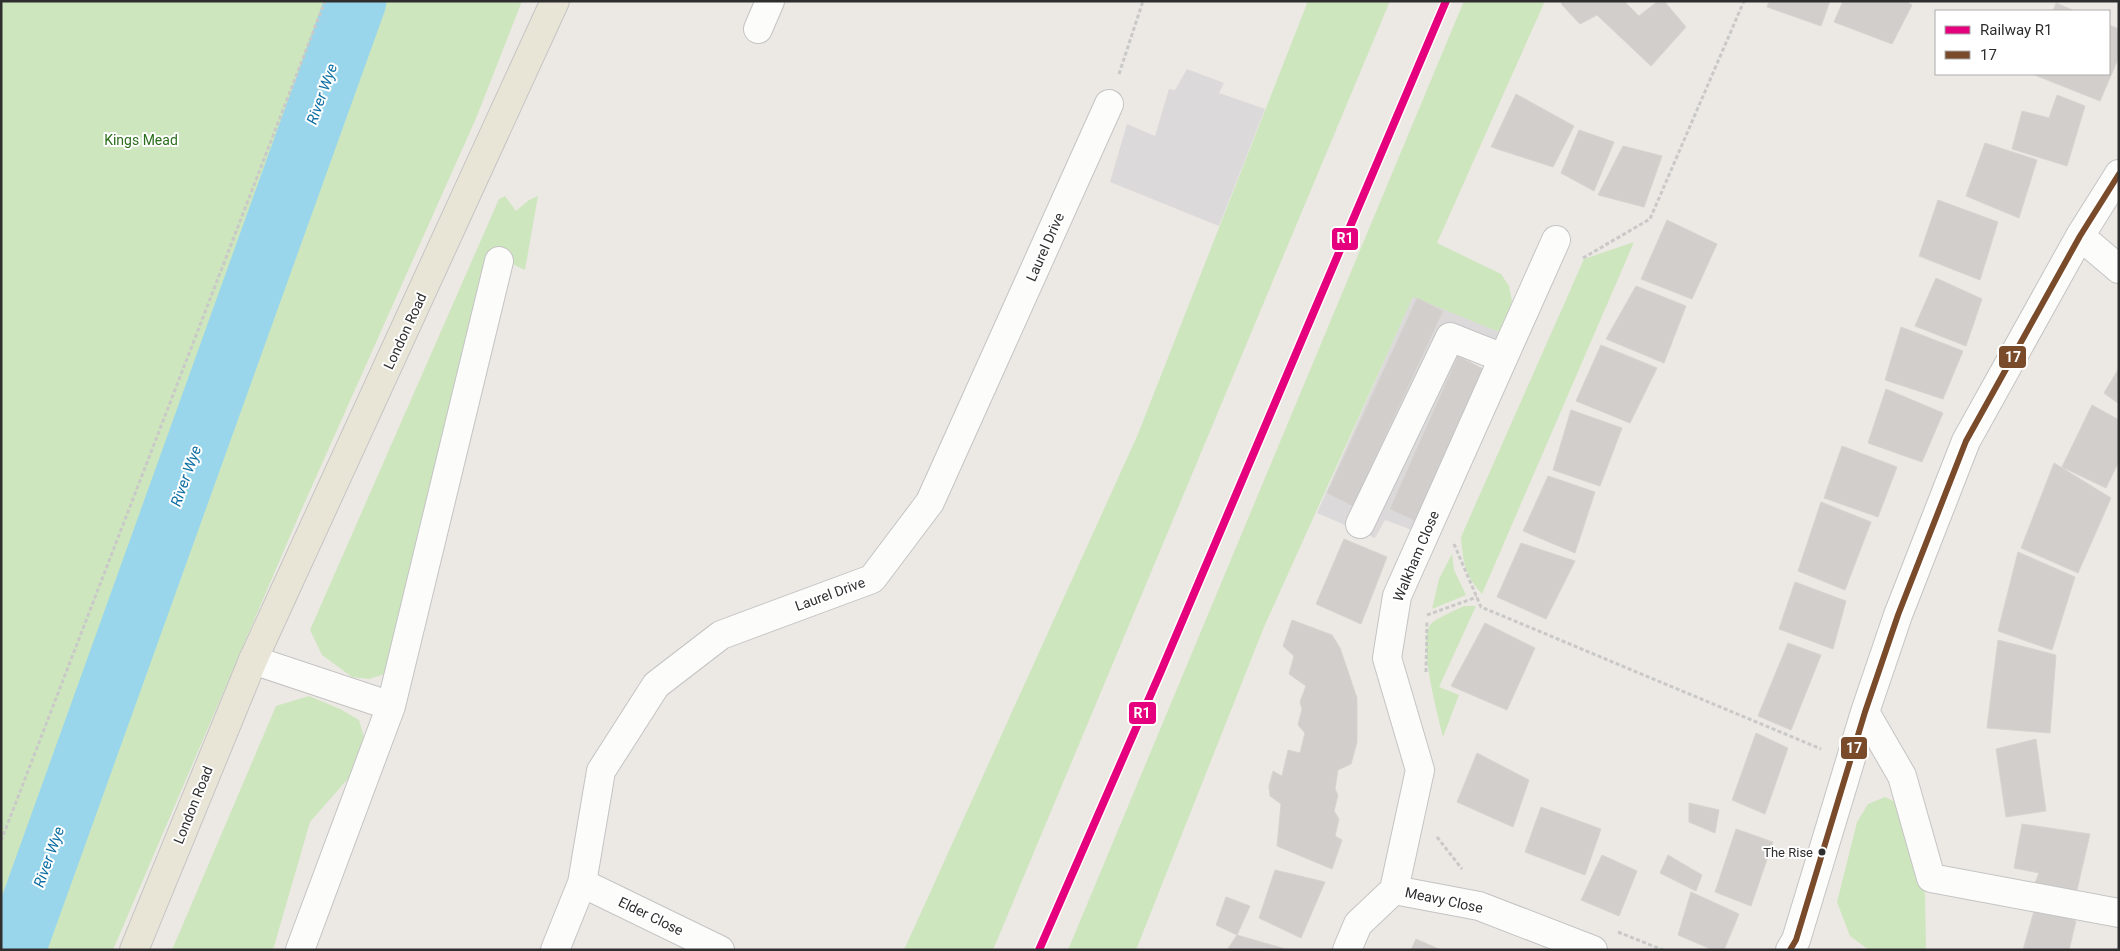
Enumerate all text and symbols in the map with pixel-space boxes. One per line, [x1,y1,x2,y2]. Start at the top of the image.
legend [1935,10,2110,75]
text: Railway R1 [1980,21,2053,39]
text: 17 [1980,46,1997,64]
water label: River Wye [303,61,341,127]
park label: Kings Mead [104,132,178,148]
street label: Laurel Drive [1023,210,1067,284]
line badge: R1 [1331,227,1359,251]
text: R1 [1336,230,1354,246]
street label: London Road [380,290,430,372]
line badge: 17 [1998,345,2027,369]
text: 17 [2005,349,2021,365]
water label: River Wye [167,443,205,509]
street label: Walkham Close [1390,508,1442,604]
street label: Laurel Drive [793,574,867,614]
line badge: R1 [1128,701,1157,725]
text: R1 [1133,705,1151,721]
line badge: 17 [1840,736,1868,760]
text: 17 [1846,740,1862,756]
street label: London Road [170,764,216,846]
water label: River Wye [30,824,68,890]
place label: The Rise [1763,845,1813,860]
marker: The Rise [1817,847,1827,857]
street label: Meavy Close [1404,884,1484,916]
street label: Elder Close [616,893,686,939]

